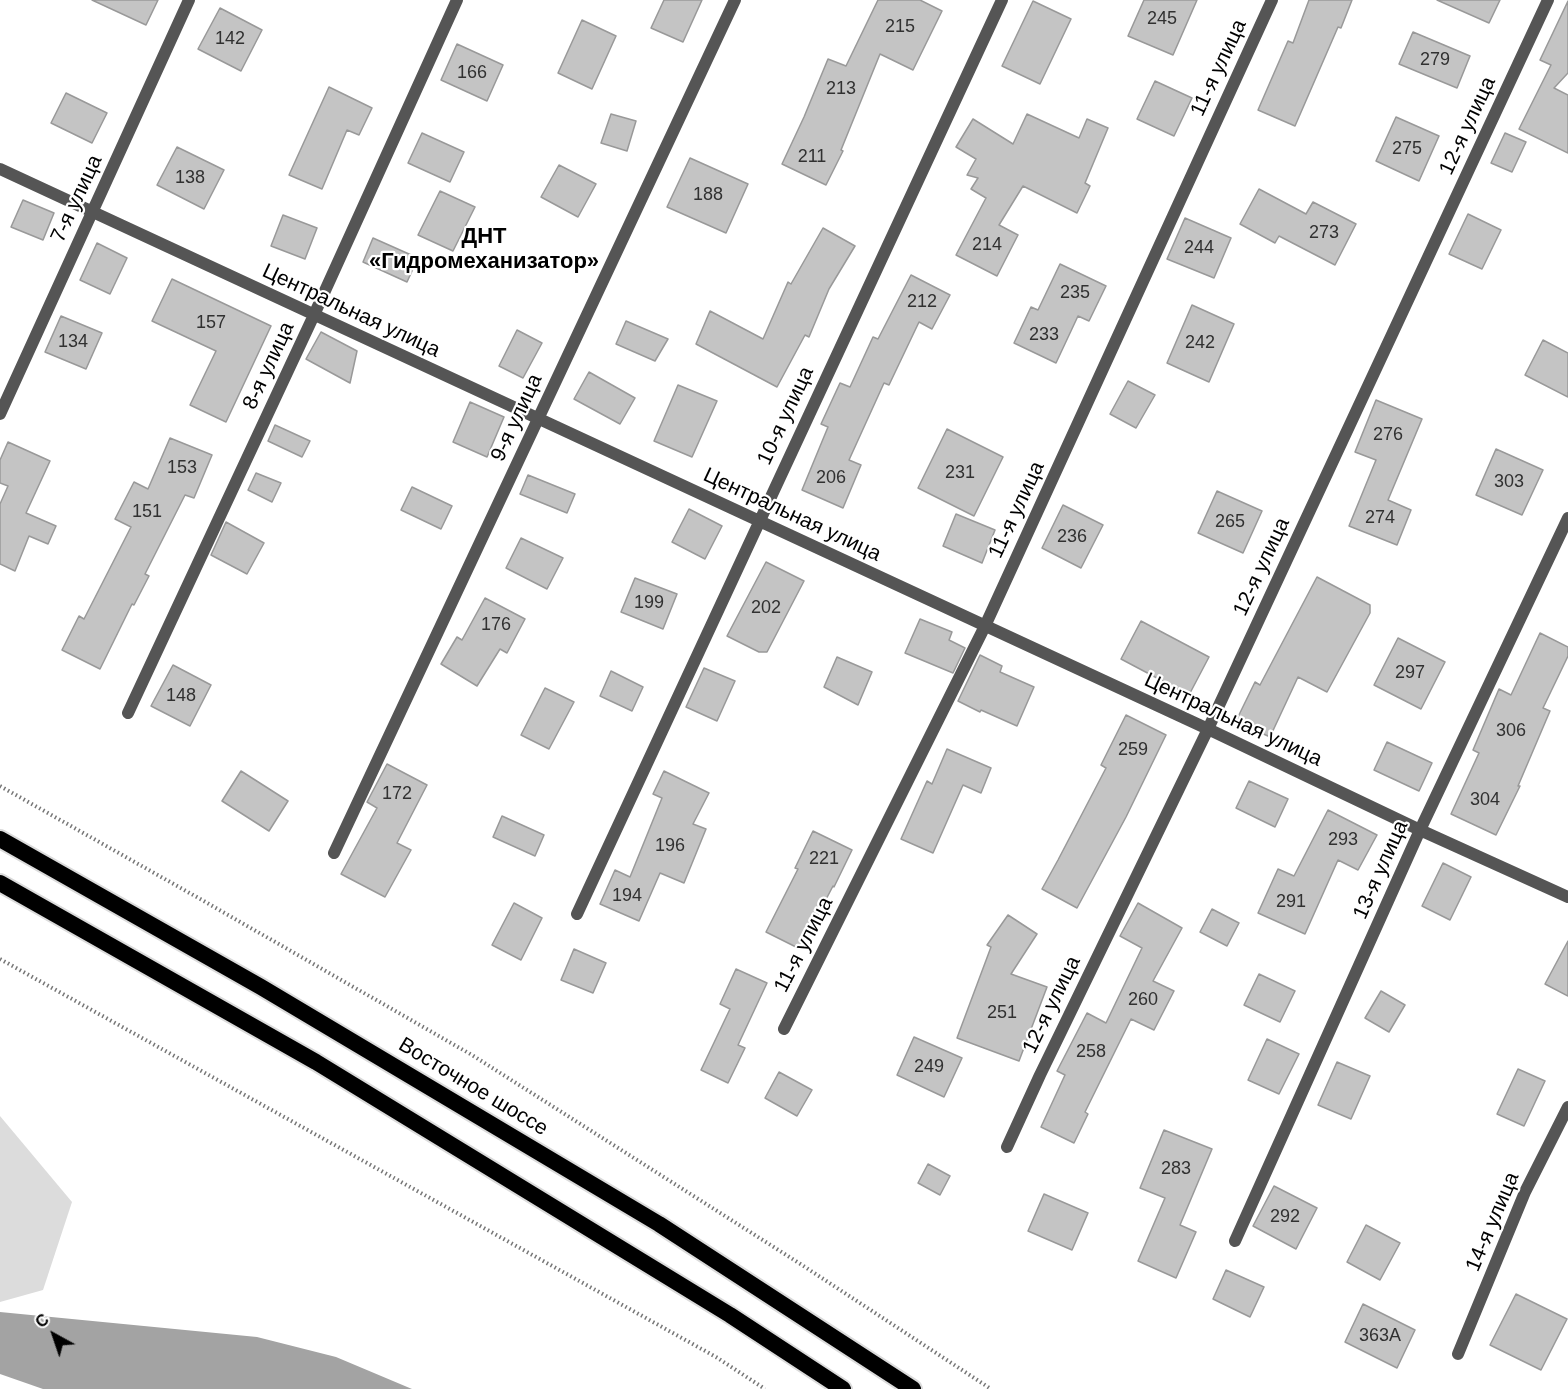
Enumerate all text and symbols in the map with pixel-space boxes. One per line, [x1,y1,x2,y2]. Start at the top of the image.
house number: 245 [1147,8,1177,30]
house number: 215 [885,16,915,38]
street label: 11-я улица [1186,16,1252,120]
house number: 142 [215,28,245,50]
house number: 279 [1420,49,1450,71]
house number: 166 [457,62,487,84]
street label: 12-я улица [1434,73,1502,179]
house number: 213 [826,78,856,100]
house number: 275 [1392,138,1422,160]
house number: 211 [798,146,826,168]
street label: 7-я улица [46,151,108,247]
house number: 138 [175,167,205,189]
house number: 188 [693,184,723,206]
house number: 273 [1309,222,1339,244]
district label: ДНТ «Гидромеханизатор» [369,224,599,276]
house number: 214 [972,234,1002,256]
house number: 244 [1184,237,1214,259]
street label: Центральная улица [258,259,444,363]
house number: 235 [1060,282,1090,304]
house number: 212 [907,291,937,313]
house number: 157 [196,312,226,334]
street label: 8-я улица [238,318,300,414]
house number: 233 [1029,324,1059,346]
house number: 134 [58,331,88,353]
house number: 242 [1185,332,1215,354]
street label: 10-я улица [752,363,820,469]
street label: 9-я улица [486,370,548,466]
house number: 276 [1373,424,1403,446]
house number: 153 [167,457,197,479]
street label: 11-я улица [984,458,1050,562]
house number: 231 [945,462,975,484]
street label: Центральная улица [699,463,885,567]
house number: 206 [816,467,846,489]
house number: 303 [1494,471,1524,493]
house number: 151 [132,501,162,523]
house number: 274 [1365,507,1395,529]
house number: 265 [1215,511,1245,533]
street label: 12-я улица [1228,514,1296,620]
house number: 236 [1057,526,1087,548]
house number: 199 [634,592,664,614]
house number: 202 [751,597,781,619]
house number: 176 [481,614,511,636]
house number: 297 [1395,662,1425,684]
street label: Центральная улица [1140,668,1326,772]
house number: 148 [166,685,196,707]
house number: 306 [1496,720,1526,742]
house number: 259 [1118,739,1148,761]
house number: 172 [382,783,412,805]
house number: 304 [1470,789,1500,811]
street label: 13-я улица [1348,817,1414,923]
house number: 293 [1328,829,1358,851]
house number: 196 [655,835,685,857]
house number: 221 [809,848,839,870]
house number: 194 [612,885,642,907]
house number: 291 [1276,891,1306,913]
street label: 11-я улица [769,893,839,997]
street label: 12-я улица [1018,952,1086,1058]
house number: 260 [1128,989,1158,1011]
house number: 251 [987,1002,1017,1024]
street label: Восточное шоссе [394,1032,552,1142]
house number: 258 [1076,1041,1106,1063]
house number: 249 [914,1056,944,1078]
house number: 283 [1161,1158,1191,1180]
street label: 14-я улица [1461,1169,1525,1275]
house number: 292 [1270,1206,1300,1228]
north arrow [24,1305,84,1365]
text: С [32,1311,52,1331]
house number: 363А [1359,1325,1401,1347]

